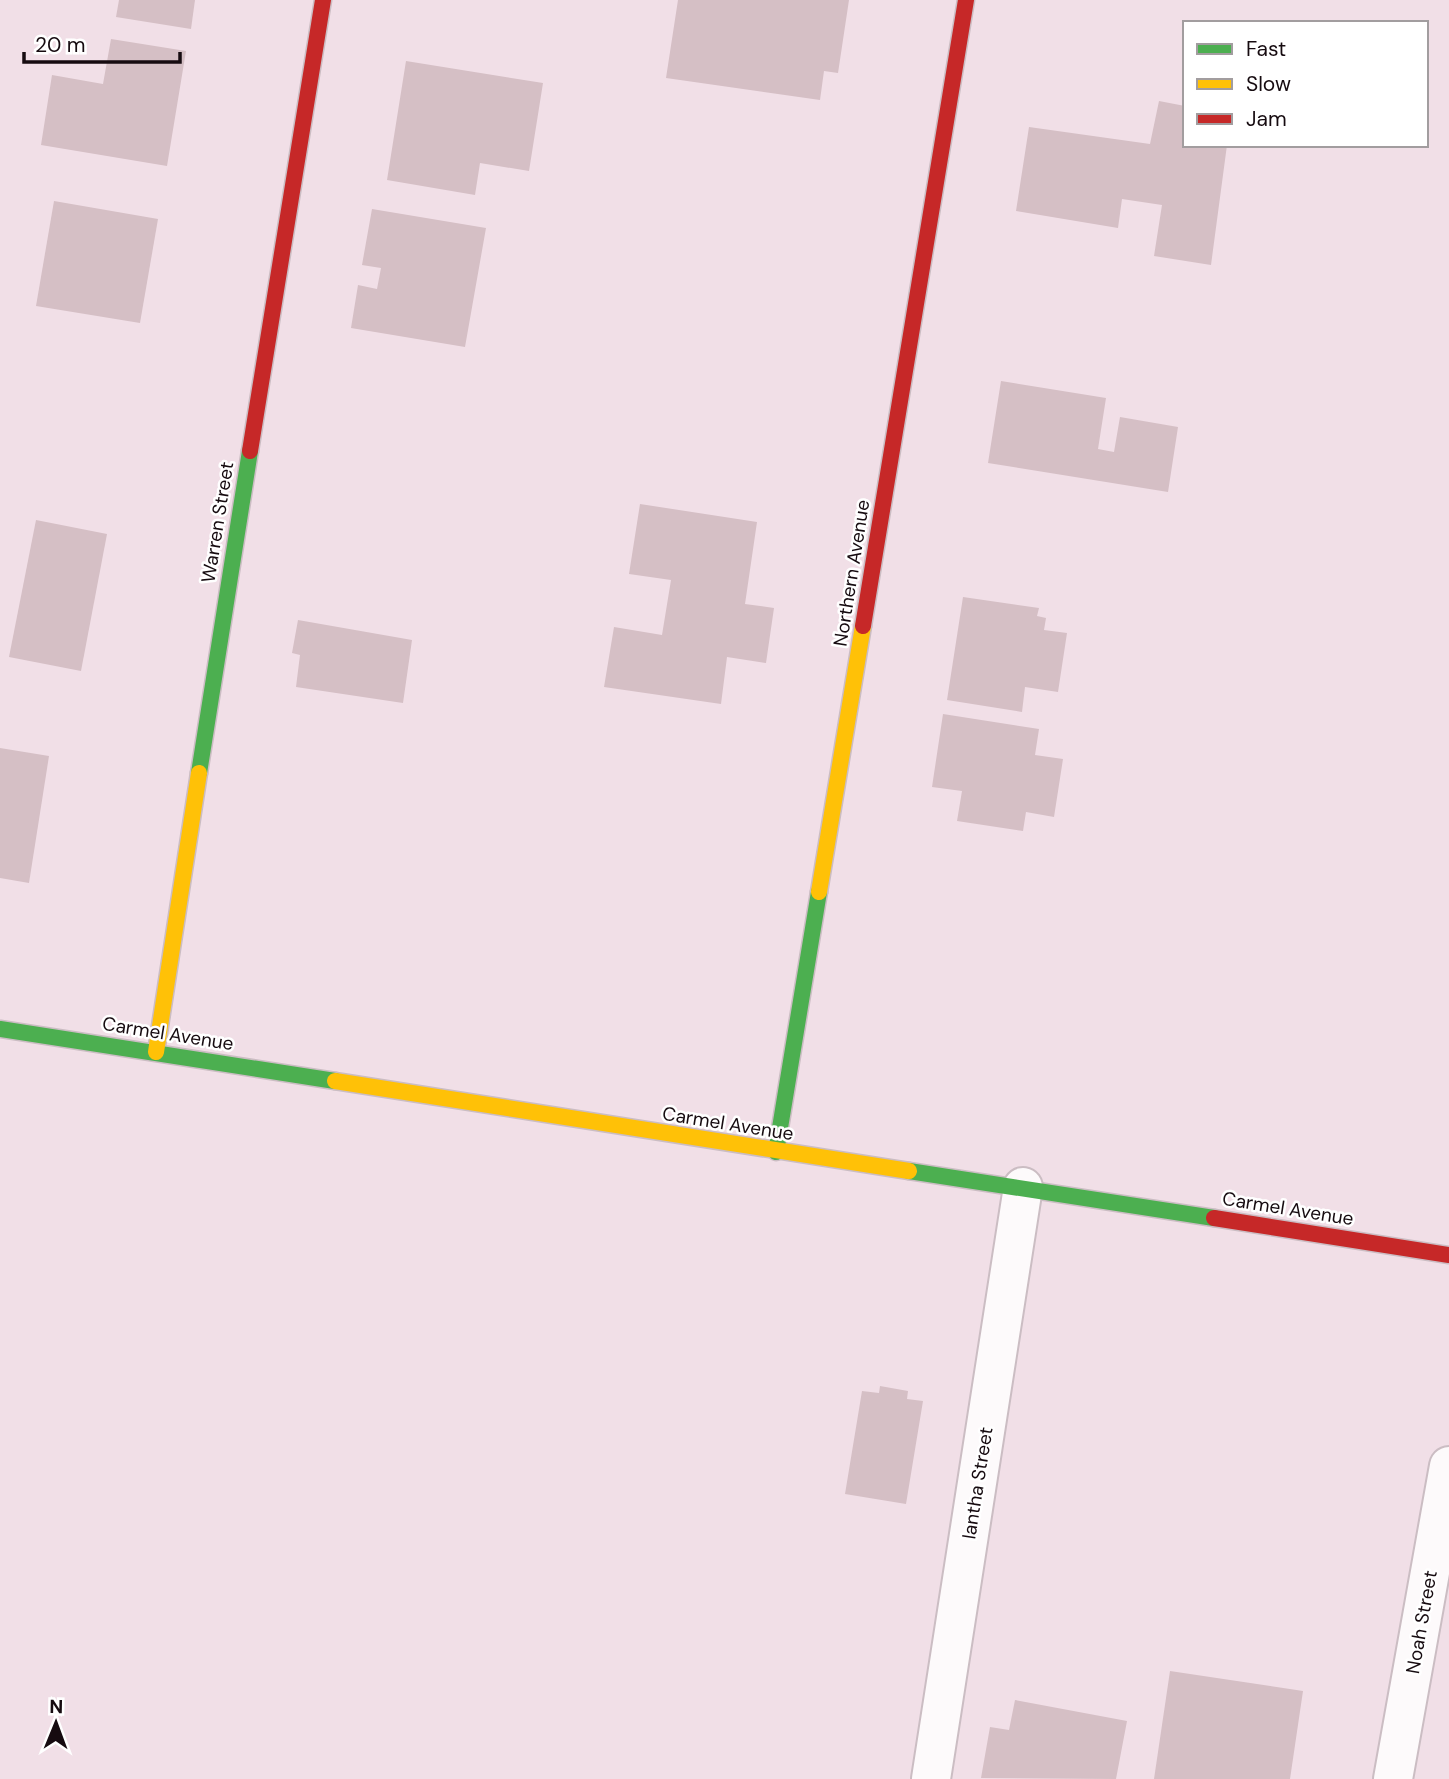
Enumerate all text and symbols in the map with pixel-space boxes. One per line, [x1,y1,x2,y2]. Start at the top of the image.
scale bar [24,21,180,65]
legend [1183,21,1428,147]
text: 20 m [35,31,86,59]
text: Fast [1246,35,1286,63]
text: Slow [1246,70,1291,98]
text: Jam [1246,105,1287,133]
street label: Warren Street [196,460,239,584]
street label: Northern Avenue [828,498,875,648]
street label: Carmel Avenue [100,1011,235,1056]
street label: Carmel Avenue [660,1101,795,1146]
street label: Carmel Avenue [1220,1186,1355,1231]
street label: Iantha Street [956,1425,999,1541]
street label: Noah Street [1400,1568,1443,1676]
north arrow [21,1688,91,1758]
text: N [49,1694,63,1719]

